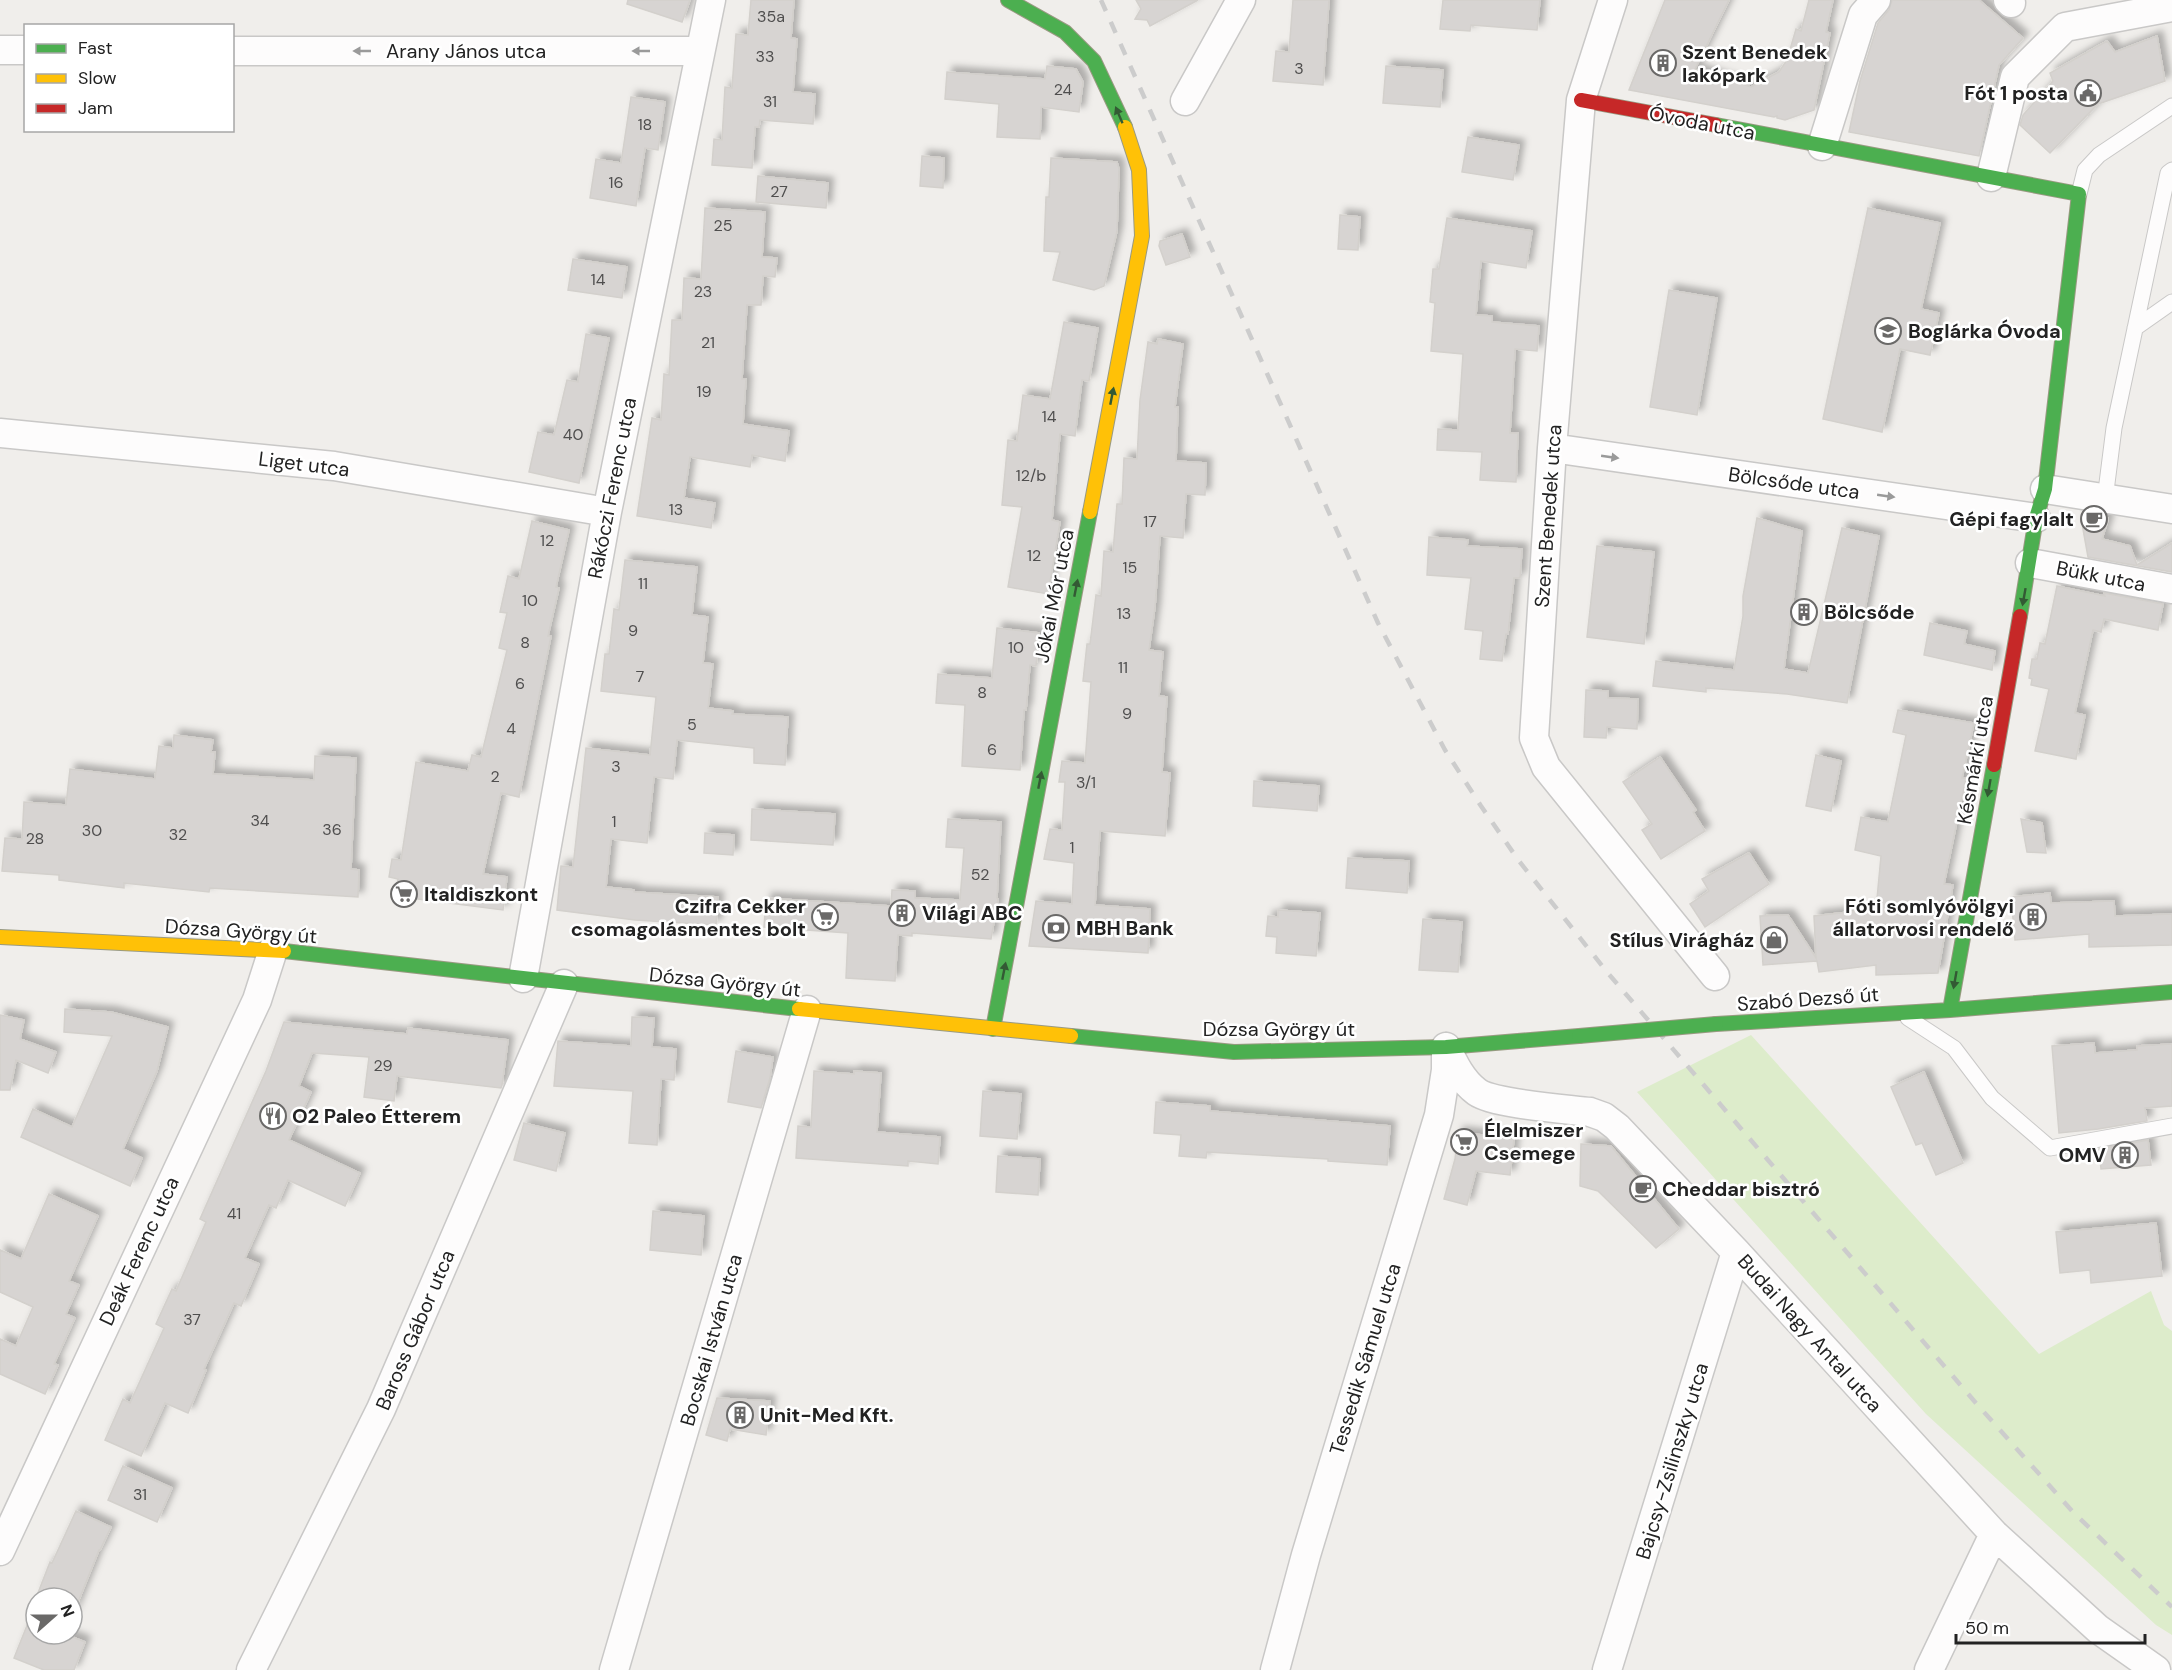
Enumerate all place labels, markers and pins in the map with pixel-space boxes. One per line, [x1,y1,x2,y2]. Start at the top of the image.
place label: Szent Benedek lakópark [1682,39,1828,88]
building icon: Szent Benedek lakópark [1648,48,1678,78]
public building icon: Fót 1 posta [2073,78,2103,108]
place label: Fót 1 posta [1964,80,2068,106]
school or university icon: Boglárka Óvoda [1873,316,1903,346]
place label: Boglárka Óvoda [1908,318,2061,344]
cafe icon: Gépi fagylalt [2079,504,2109,534]
place label: Gépi fagylalt [1949,506,2074,532]
building icon: Bölcsőde [1789,597,1819,627]
place label: Bölcsőde [1824,599,1914,625]
supermarket icon: Italdiszkont [389,879,419,909]
place label: Italdiszkont [424,881,538,907]
place label: Czifra Cekker csomagolásmentes bolt [571,893,806,942]
place label: Fóti somlyóvölgyi állatorvosi rendelő [1832,893,2014,942]
building icon: Világi ABC [887,898,917,928]
place label: Világi ABC [922,900,1022,926]
supermarket icon: Czifra Cekker csomagolásmentes bolt [810,902,840,932]
building icon: Fóti somlyóvölgyi állatorvosi rendelő [2018,902,2048,932]
bank icon: MBH Bank [1041,913,1071,943]
place label: MBH Bank [1076,915,1174,941]
shop icon: Stílus Virágház [1759,925,1789,955]
place label: Stílus Virágház [1610,927,1754,953]
restaurant icon: O2 Paleo Étterem [258,1101,288,1131]
place label: O2 Paleo Étterem [292,1103,461,1129]
place label: Élelmiszer Csemege [1484,1117,1583,1166]
supermarket icon: Élelmiszer Csemege [1449,1127,1479,1157]
building icon: OMV [2110,1140,2140,1170]
place label: OMV [2058,1142,2106,1168]
cafe icon: Cheddar bisztró [1628,1174,1658,1204]
place label: Cheddar bisztró [1662,1176,1820,1202]
building icon: Unit-Med Kft. [725,1400,755,1430]
place label: Unit-Med Kft. [760,1402,893,1428]

